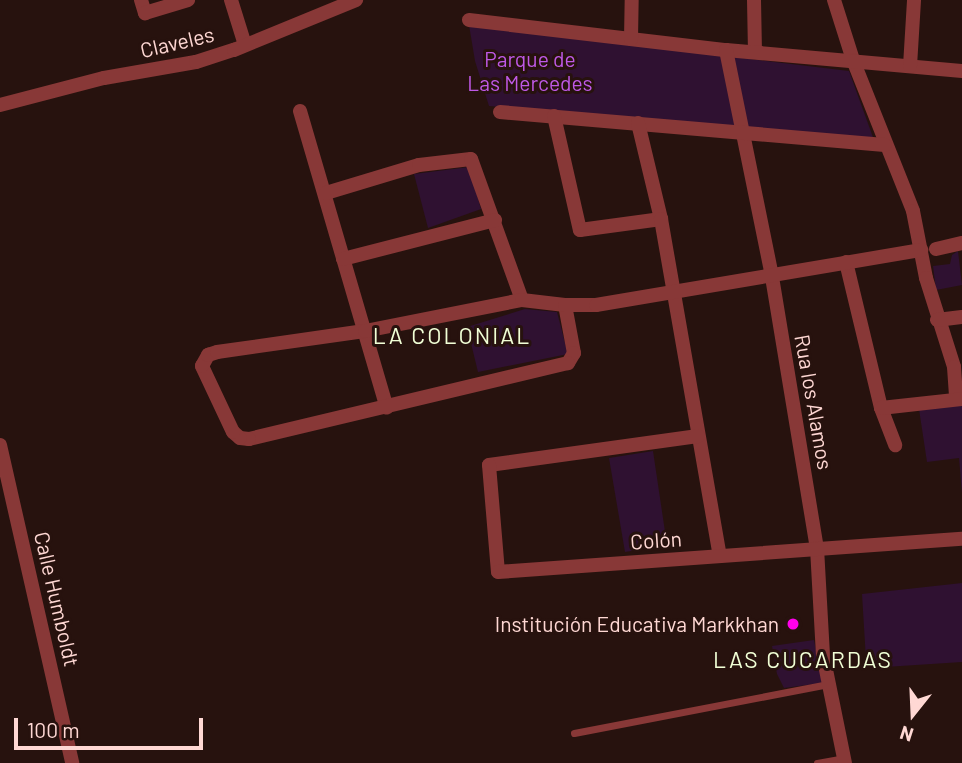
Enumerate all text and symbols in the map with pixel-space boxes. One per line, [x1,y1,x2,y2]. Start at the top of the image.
street label: Claveles [138,21,216,63]
park label: Parque de Las Mercedes [467,46,593,96]
district label: LA COLONIAL [374,321,530,349]
street label: Rua los Alamos [790,333,838,471]
street label: Colón [629,526,683,554]
street label: Calle Humboldt [29,529,85,669]
place label: Institución Educativa Markkhan [495,611,779,637]
marker: Institución Educativa Markkhan [785,616,801,632]
district label: LAS CUCARDAS [715,645,891,673]
north arrow [878,679,948,749]
scale bar [18,704,206,748]
text: 100 m [27,717,80,742]
text: N [897,722,916,747]

